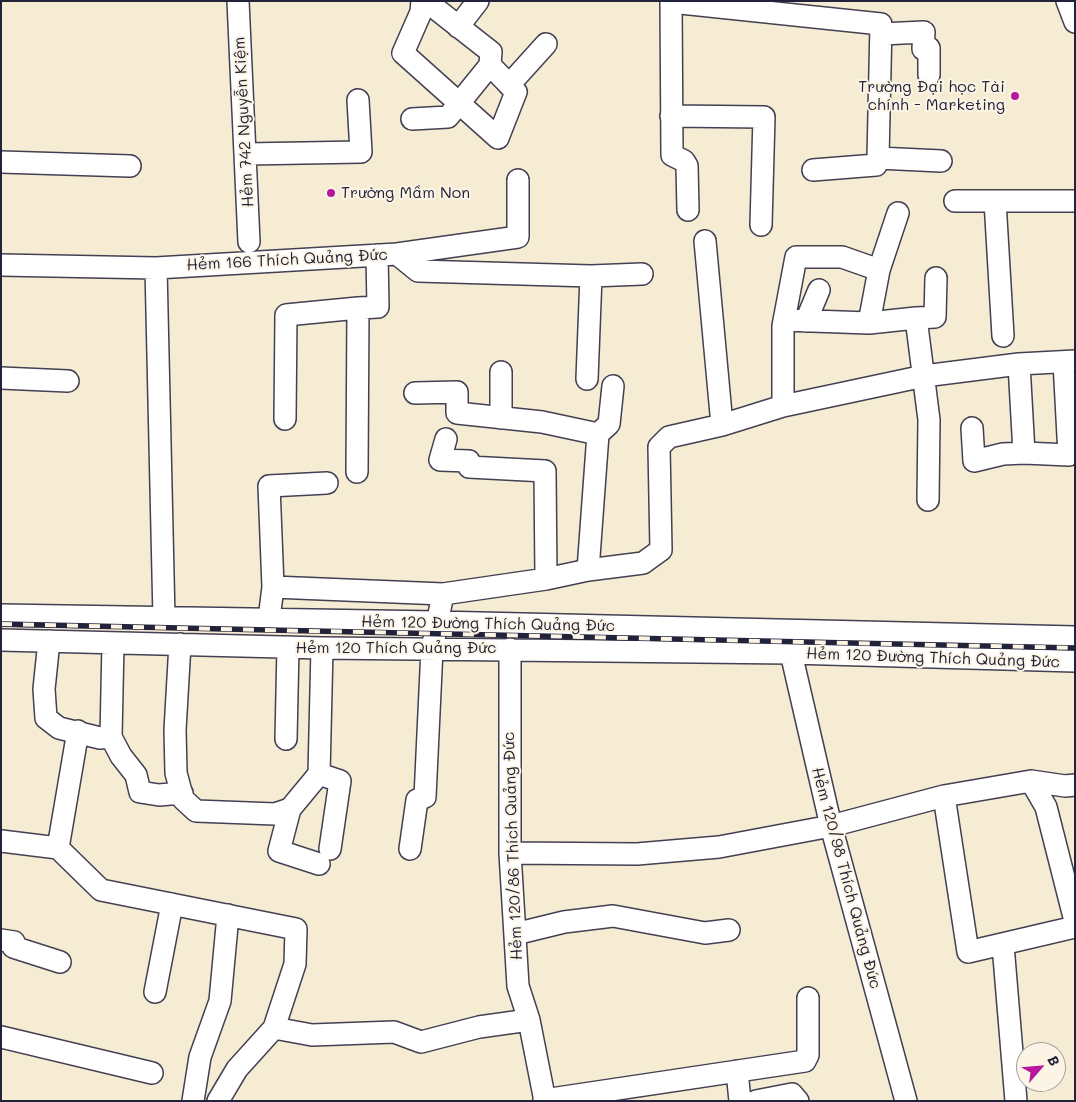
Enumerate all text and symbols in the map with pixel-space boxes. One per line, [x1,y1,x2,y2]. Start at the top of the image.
street label: Hẻm 742 Nguyễn Kiệm [230,36,258,208]
place label: Trường Đại học Tài chính - Marketing [858,77,1005,115]
marker: Trường Đại học Tài chính - Marketing [1009,90,1021,102]
place label: Trường Mầm Non [341,183,470,203]
marker: Trường Mầm Non [325,187,337,199]
street label: Hẻm 166 Thích Quảng Đức [186,245,388,275]
street label: Hẻm 120 Đường Thích Quảng Đức [361,612,615,636]
street label: Hẻm 120 Thích Quảng Đức [296,638,496,658]
street label: Hẻm 120 Đường Thích Quảng Đức [806,644,1060,672]
street label: Hẻm 120/86 Thích Quảng Đức [499,731,527,961]
street label: Hẻm 120/98 Thích Quảng Đức [807,765,885,991]
north arrow [1016,1042,1066,1092]
text: B [1043,1052,1065,1069]

